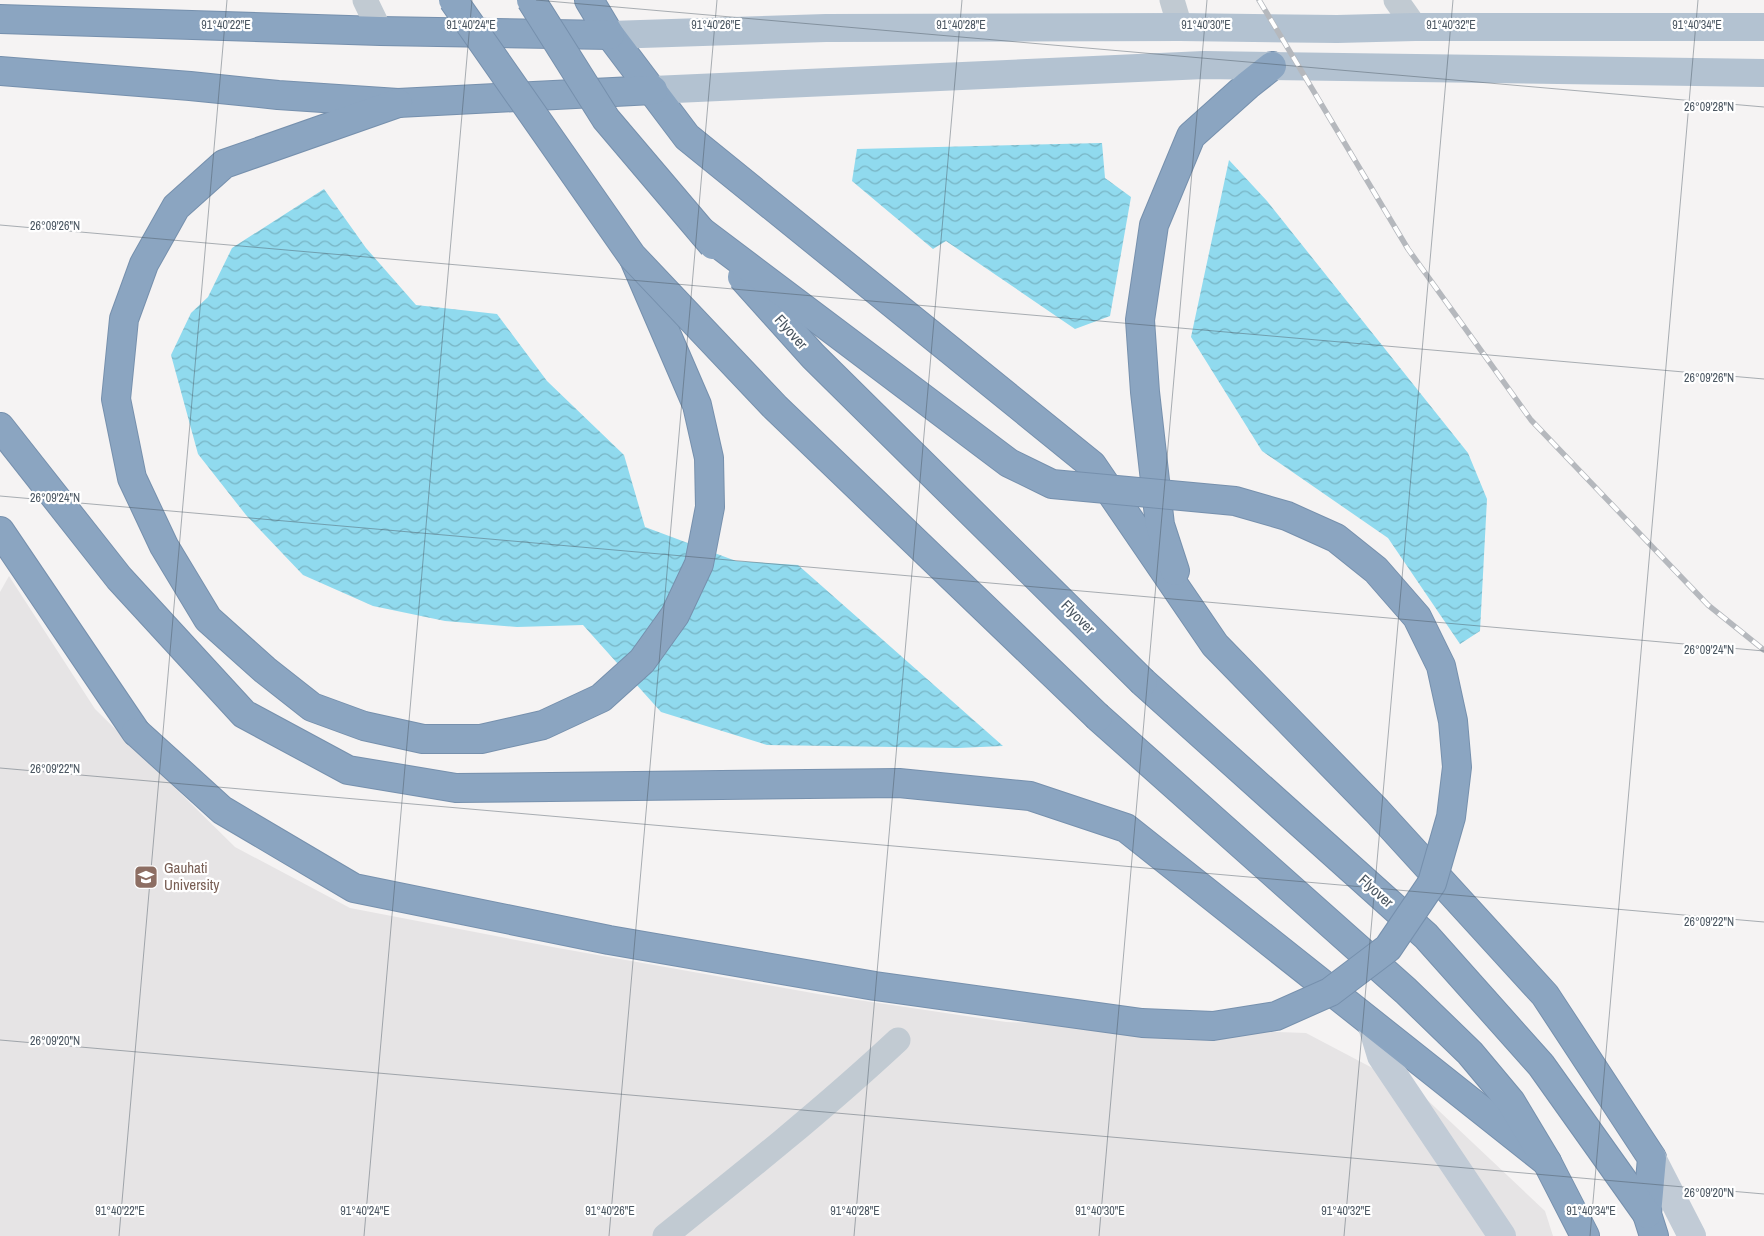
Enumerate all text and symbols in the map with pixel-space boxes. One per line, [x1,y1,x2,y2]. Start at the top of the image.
text: 91°40'22"E [201,17,251,33]
text: 91°40'24"E [446,17,496,33]
text: 91°40'26"E [691,17,741,33]
text: 91°40'28"E [936,17,986,33]
text: 91°40'30"E [1181,17,1231,33]
text: 91°40'32"E [1426,17,1476,33]
text: 91°40'34"E [1672,17,1722,33]
text: 26°09'28"N [1684,99,1734,115]
text: 26°09'26"N [30,218,80,234]
street label: Flyover [770,310,813,354]
text: 26°09'26"N [1684,370,1734,386]
text: 26°09'24"N [30,490,80,506]
street label: Flyover [1057,595,1100,638]
text: 26°09'24"N [1684,642,1734,658]
text: 26°09'22"N [30,761,80,777]
place label: Gauhati University [164,857,220,895]
school or university icon: Gauhati University [133,864,159,890]
street label: Flyover [1354,869,1398,912]
text: 26°09'22"N [1684,914,1734,930]
text: 26°09'20"N [30,1033,80,1049]
text: 26°09'20"N [1684,1185,1734,1201]
text: 91°40'22"E [95,1203,145,1219]
text: 91°40'24"E [340,1203,390,1219]
text: 91°40'26"E [585,1203,635,1219]
text: 91°40'28"E [830,1203,880,1219]
text: 91°40'30"E [1075,1203,1125,1219]
text: 91°40'32"E [1321,1203,1371,1219]
text: 91°40'34"E [1566,1203,1616,1219]

